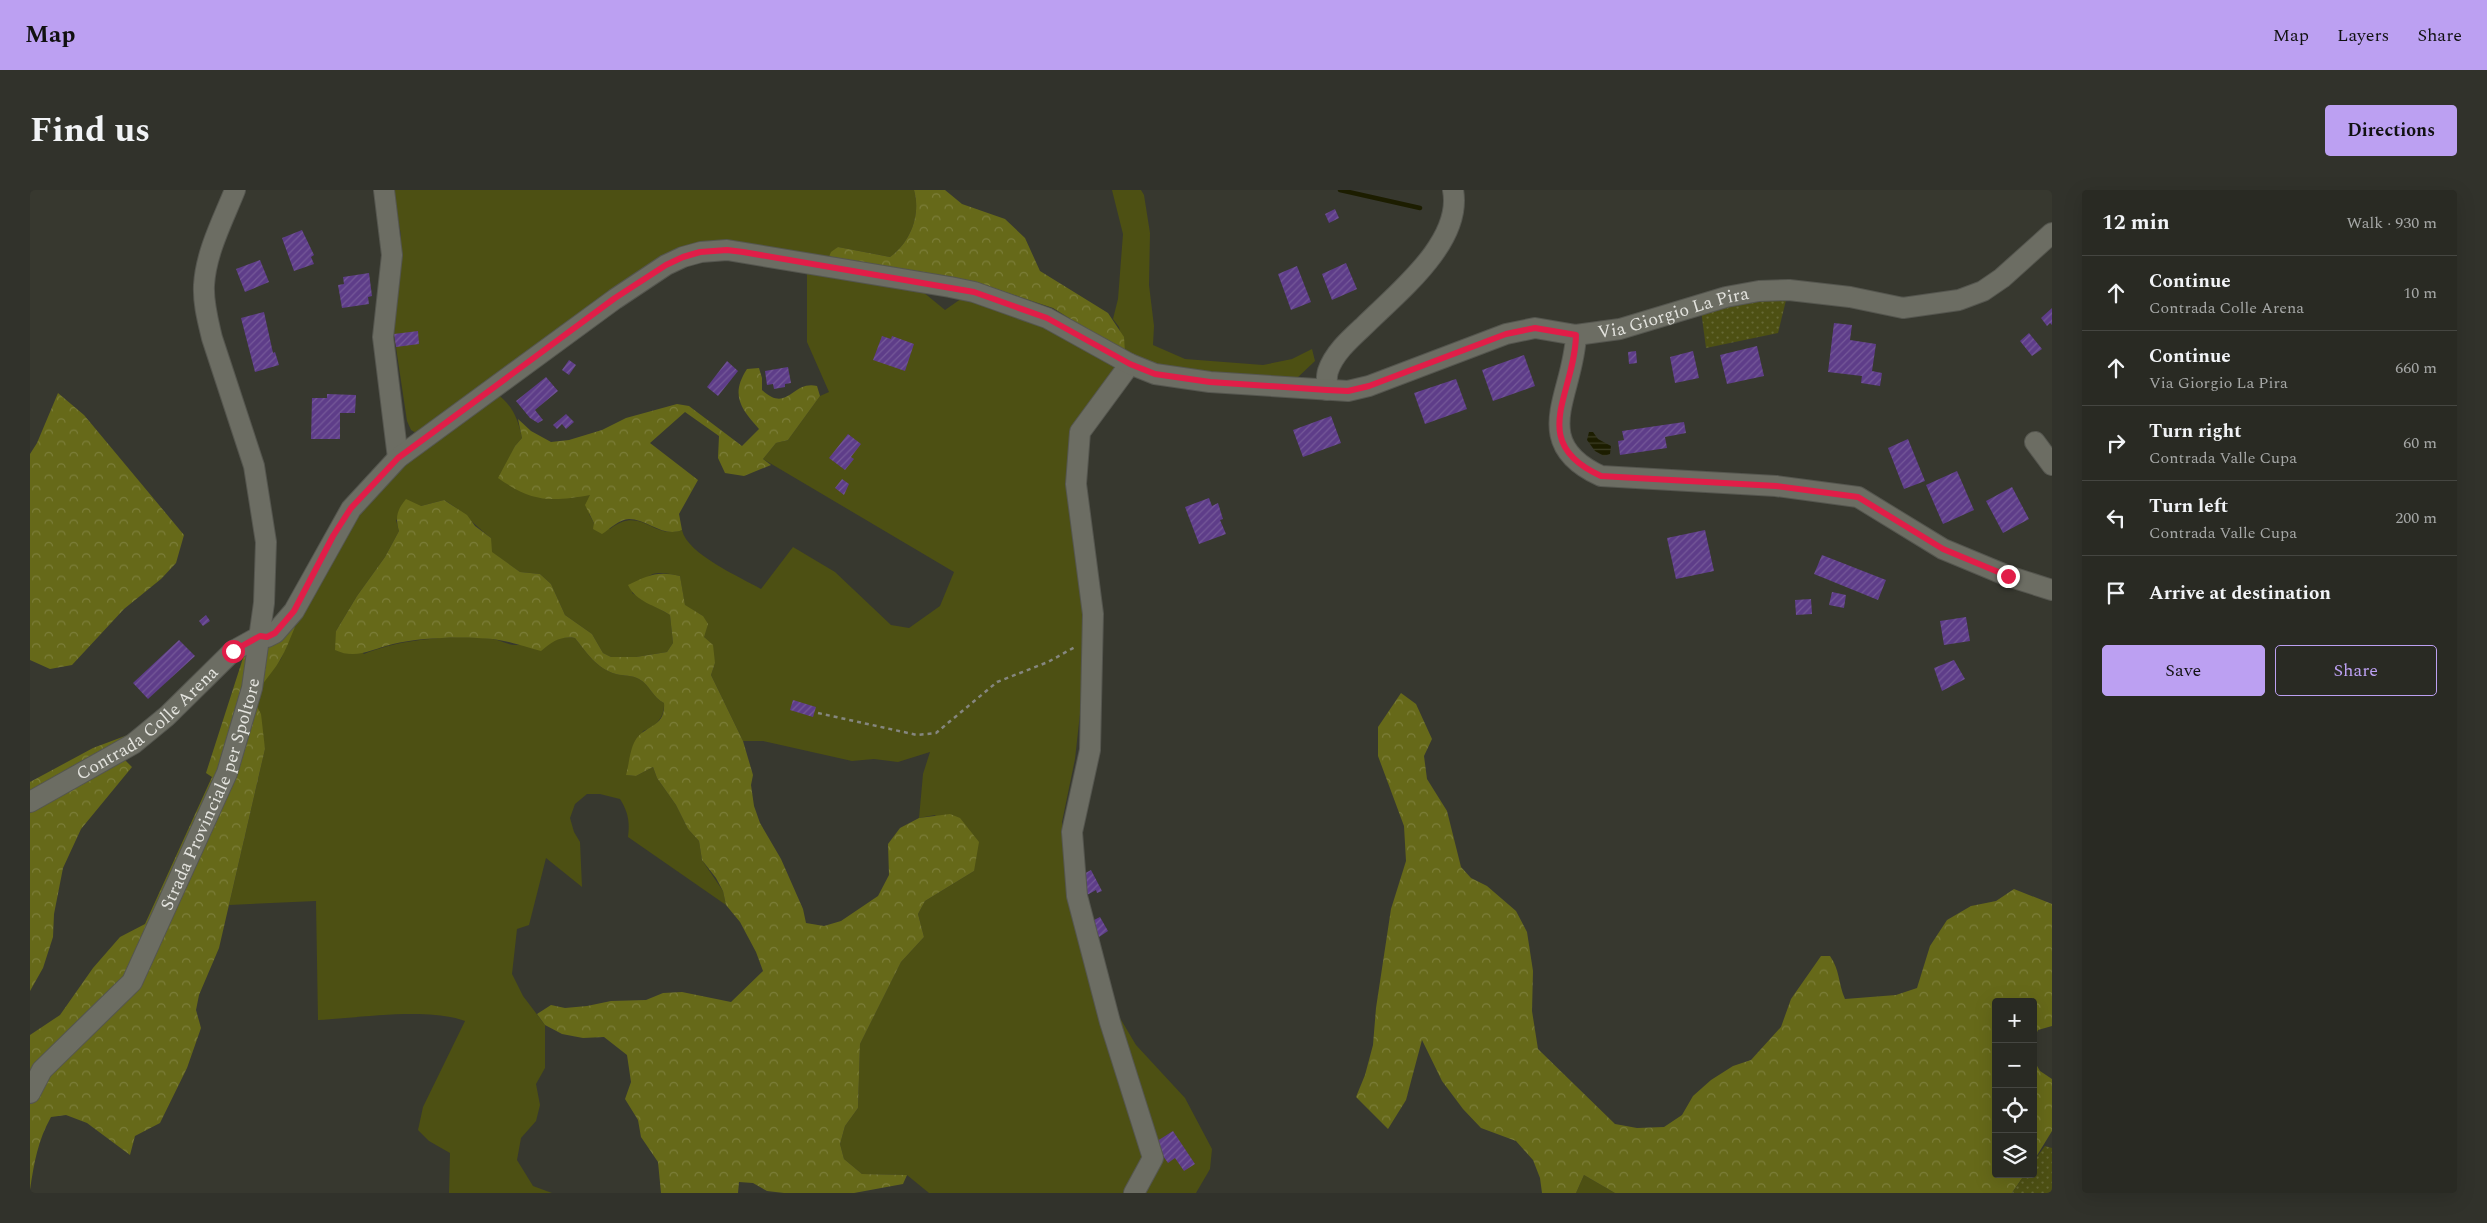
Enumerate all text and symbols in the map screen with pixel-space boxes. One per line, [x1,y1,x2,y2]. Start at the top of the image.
text: Map [25,17,75,53]
text: Map [2273,22,2309,49]
text: Layers [2337,22,2389,49]
text: Share [2417,22,2462,49]
text: Find us [30,104,150,157]
button: Directions [2325,105,2457,156]
text: 12 min [2102,207,2170,239]
text: Walk · 930 m [2346,211,2437,235]
text: Continue [2149,267,2231,296]
icon: ahead [2102,279,2130,307]
street label: Via Giorgio La Pira [1596,280,1751,346]
text: 10 m [2403,281,2437,305]
text: Contrada Colle Arena [2149,296,2304,320]
text: Continue [2149,342,2231,371]
icon: ahead [2102,354,2130,382]
text: 660 m [2395,356,2437,380]
text: Via Giorgio La Pira [2149,371,2288,395]
text: Turn right [2149,417,2242,446]
icon: right [2102,429,2130,457]
text: 60 m [2403,431,2437,455]
text: Contrada Valle Cupa [2149,446,2297,470]
text: Turn left [2149,492,2228,521]
icon: left [2102,504,2130,532]
text: 200 m [2395,506,2437,530]
text: Contrada Valle Cupa [2149,521,2297,545]
route end [1997,565,2020,588]
icon: arrive [2102,579,2130,607]
text: Arrive at destination [2149,579,2331,608]
route start [222,640,245,663]
button: Save [2102,645,2265,696]
button: Share [2275,645,2437,696]
street label: Contrada Colle Arena [71,660,225,787]
street label: Strada Provinciale per Spoltore [153,676,267,915]
map controls [1992,998,2037,1178]
button: + [1992,998,2037,1043]
button: − [1992,1043,2037,1088]
button: locate [1992,1088,2037,1133]
button: layers [1992,1133,2037,1178]

